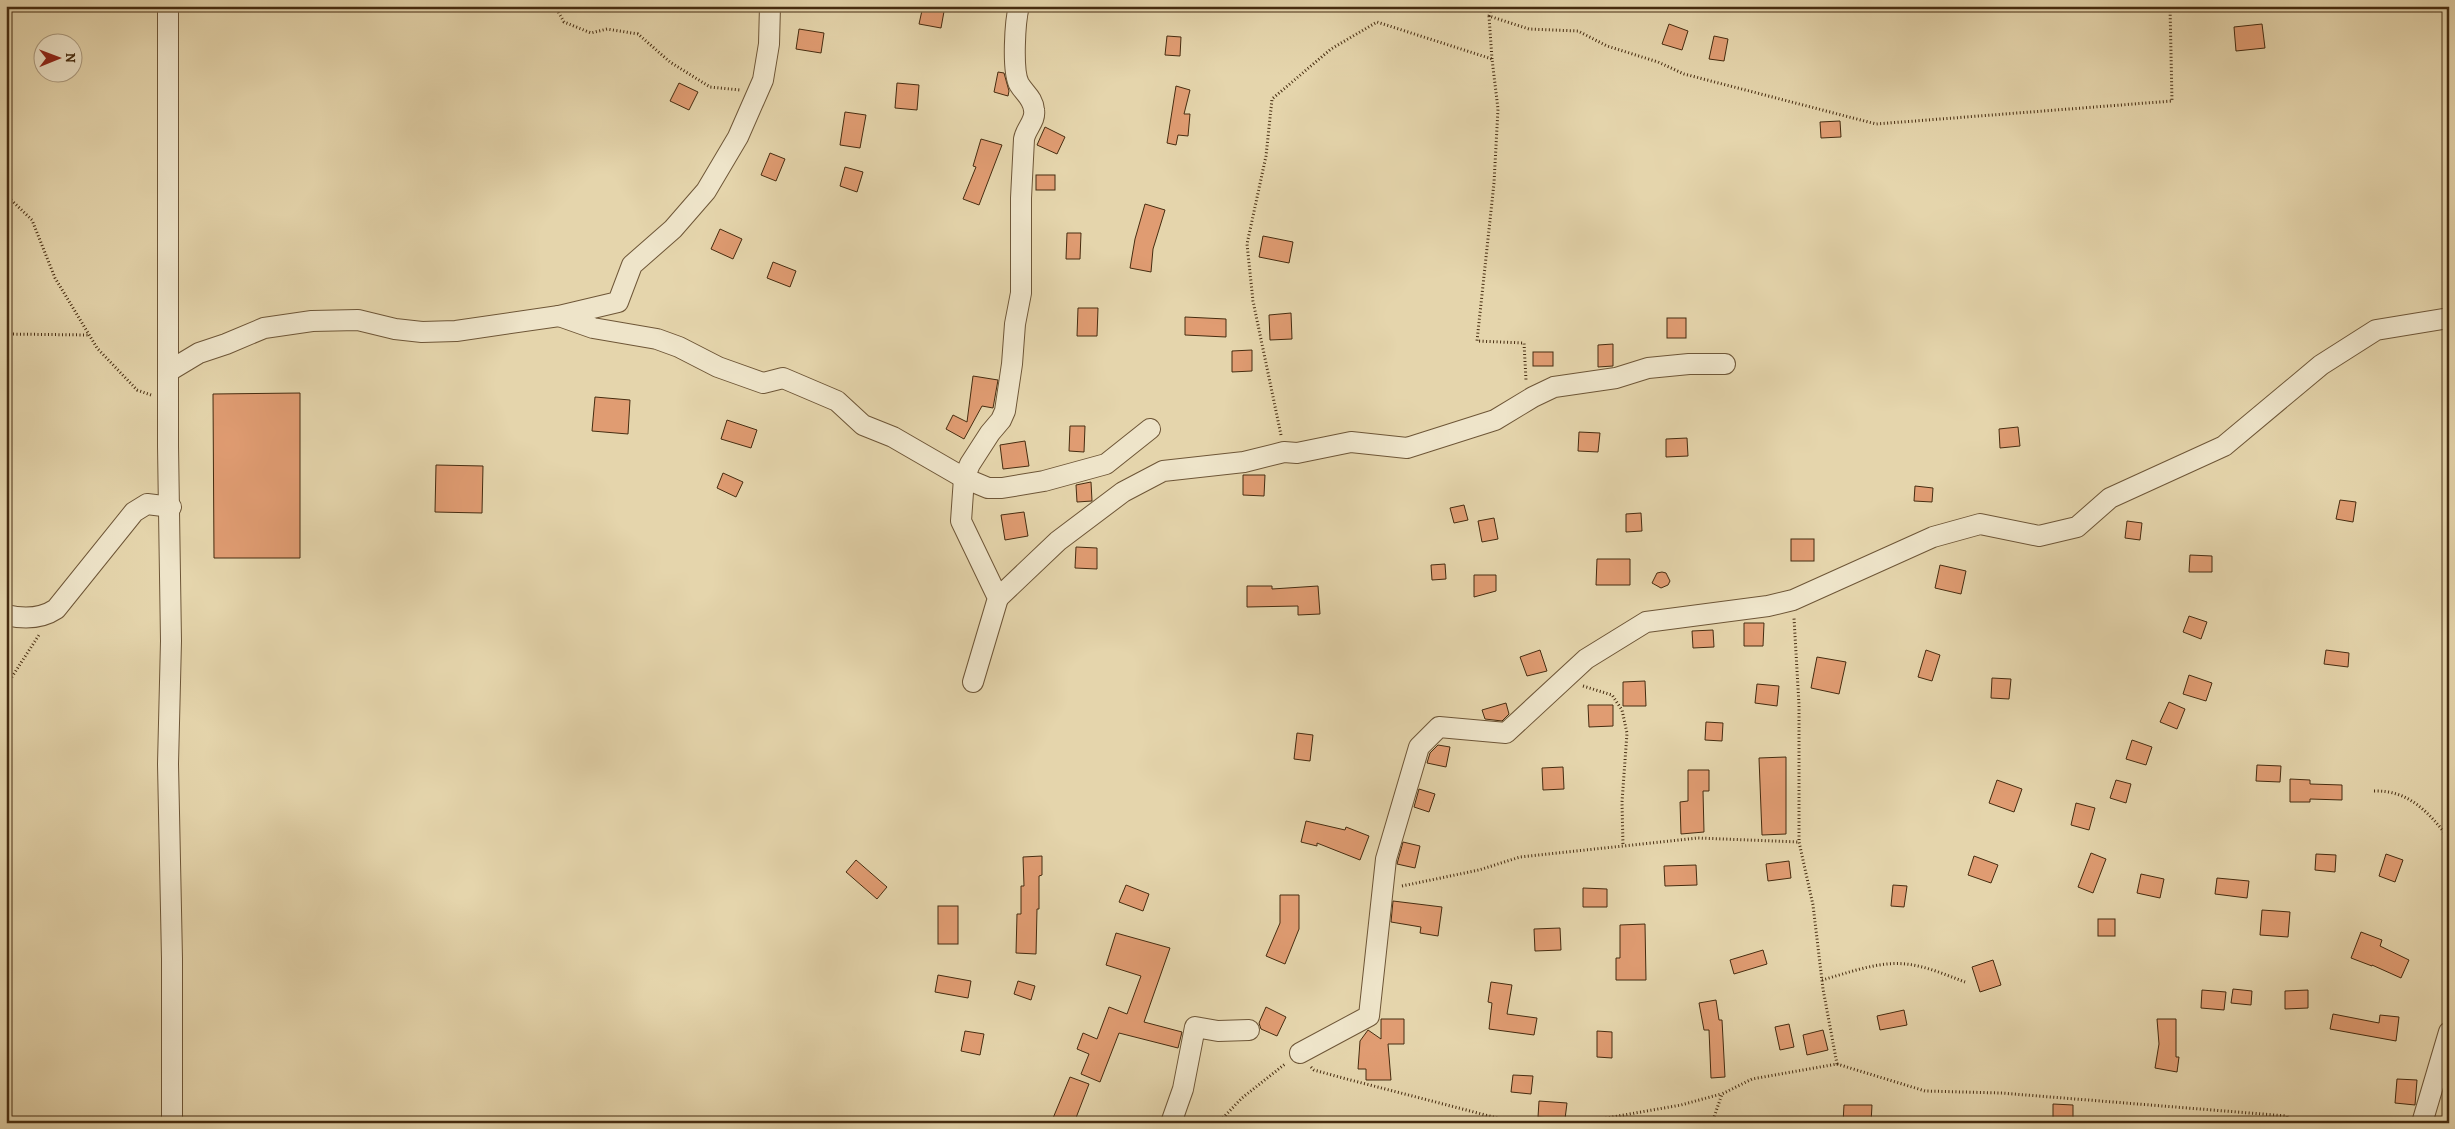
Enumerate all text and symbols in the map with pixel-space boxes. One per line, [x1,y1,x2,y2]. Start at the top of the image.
north arrow [32,32,82,82]
text: N [61,53,80,63]

